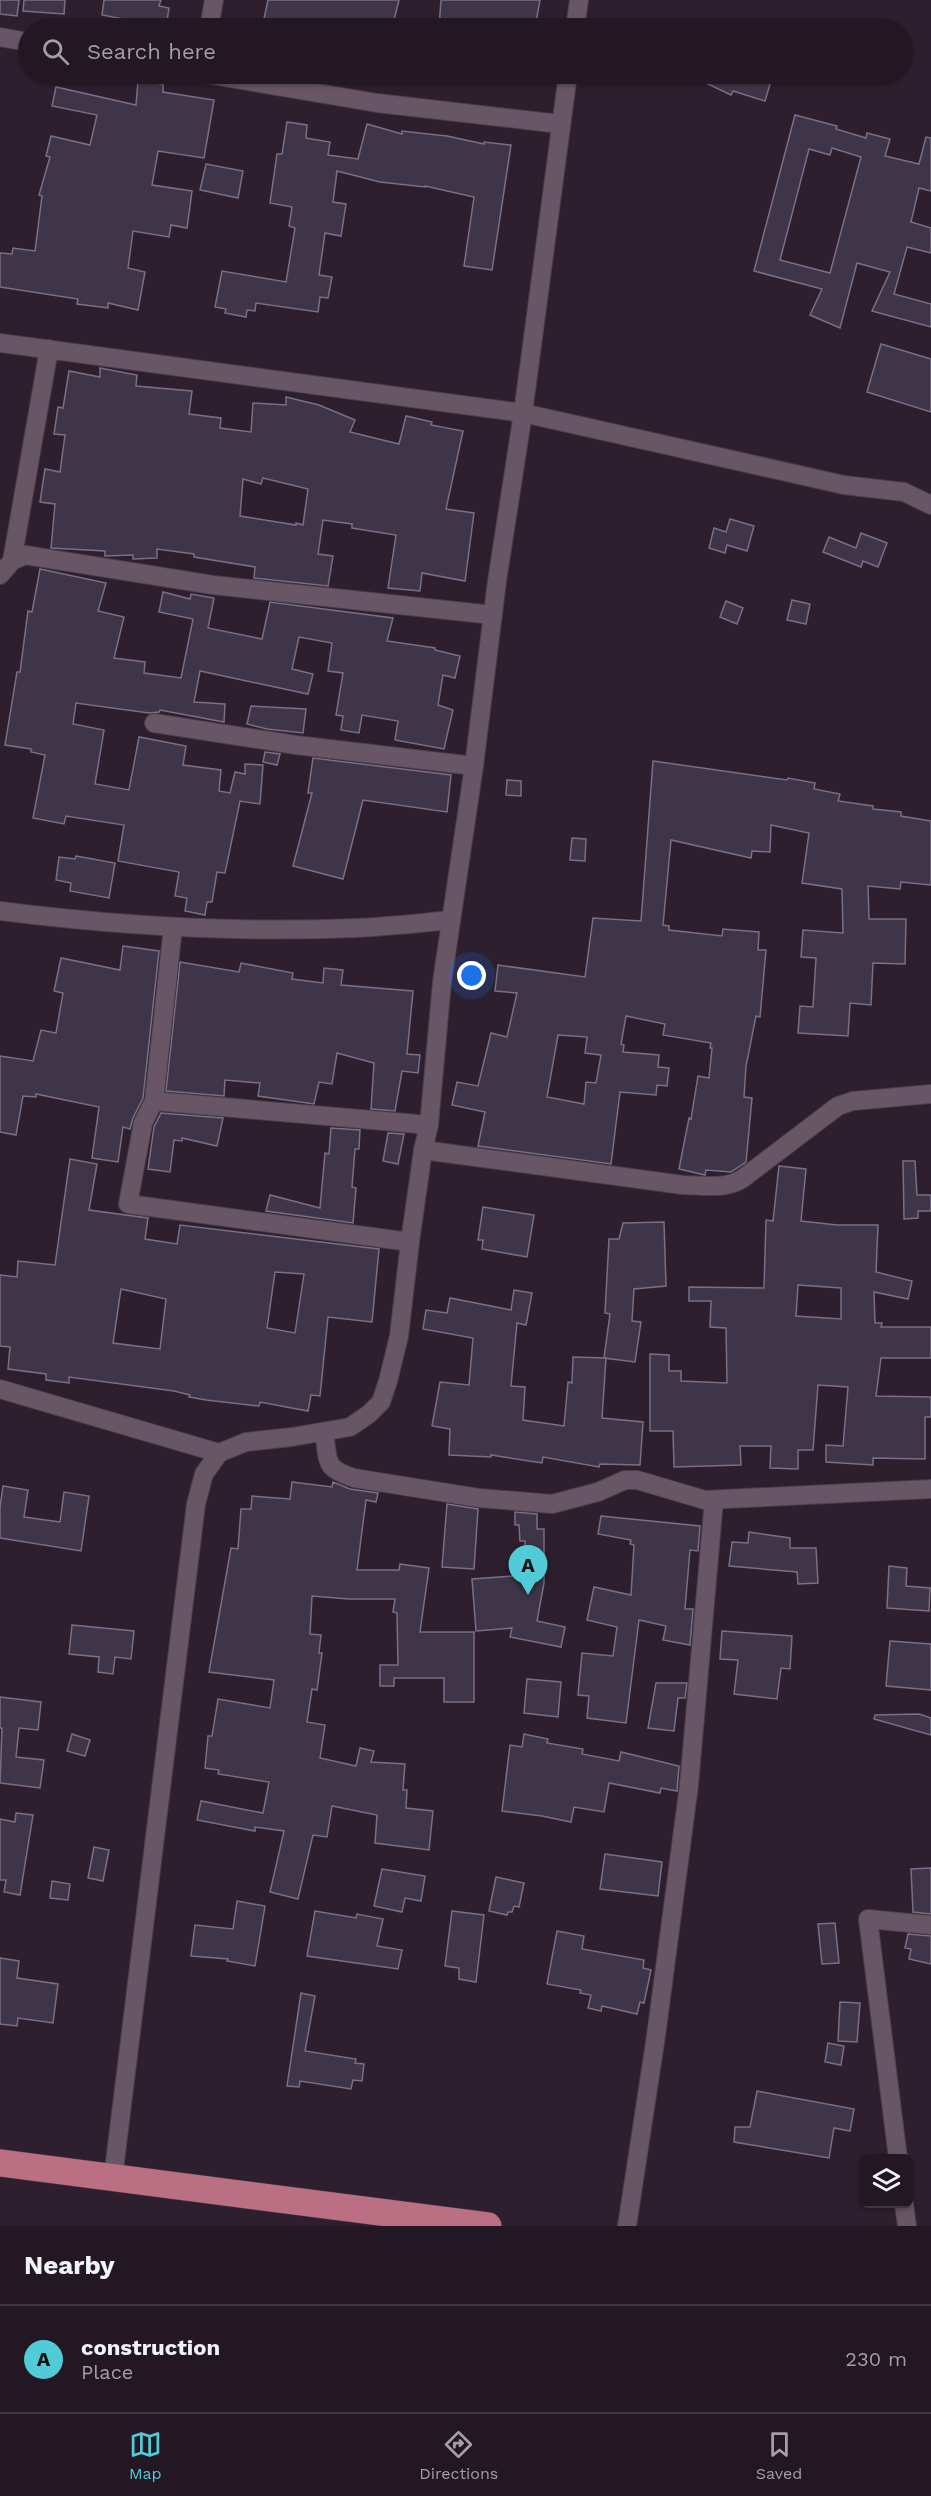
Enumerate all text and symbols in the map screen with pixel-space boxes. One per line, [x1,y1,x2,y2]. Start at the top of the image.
search box [18,18,913,84]
icon: search [39,35,72,68]
text: Search here [87,39,216,64]
your location [457,961,486,990]
pin: A [508,1546,548,1595]
map controls [859,2154,913,2208]
button: layers [859,2154,913,2208]
text: Nearby [24,2250,115,2280]
text: construction [81,2335,220,2360]
text: A [37,2347,50,2371]
text: 230 m [845,2347,907,2371]
text: Place [81,2360,133,2384]
tab: Map [129,2428,162,2483]
tab: Directions [419,2428,498,2483]
tab: Saved [756,2428,802,2483]

